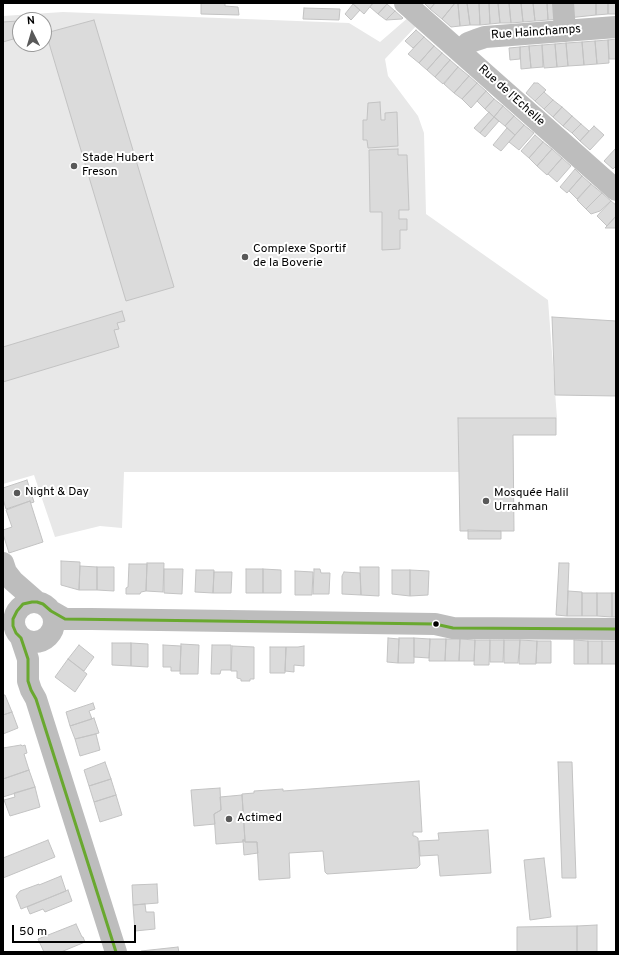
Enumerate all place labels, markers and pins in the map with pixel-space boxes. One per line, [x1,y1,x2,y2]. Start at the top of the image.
place label: Stade Hubert Freson [82,152,154,180]
marker: Stade Hubert Freson [69,161,79,171]
place label: Complexe Sportif de la Boverie [253,243,346,271]
marker: Complexe Sportif de la Boverie [240,252,250,262]
place label: Night & Day [25,486,89,500]
place label: Mosquée Halil Urrahman [494,487,569,515]
marker: Night & Day [12,488,22,498]
marker: Mosquée Halil Urrahman [481,496,491,506]
unlabelled marker [431,619,441,629]
place label: Actimed [237,812,282,826]
marker: Actimed [224,814,234,824]

